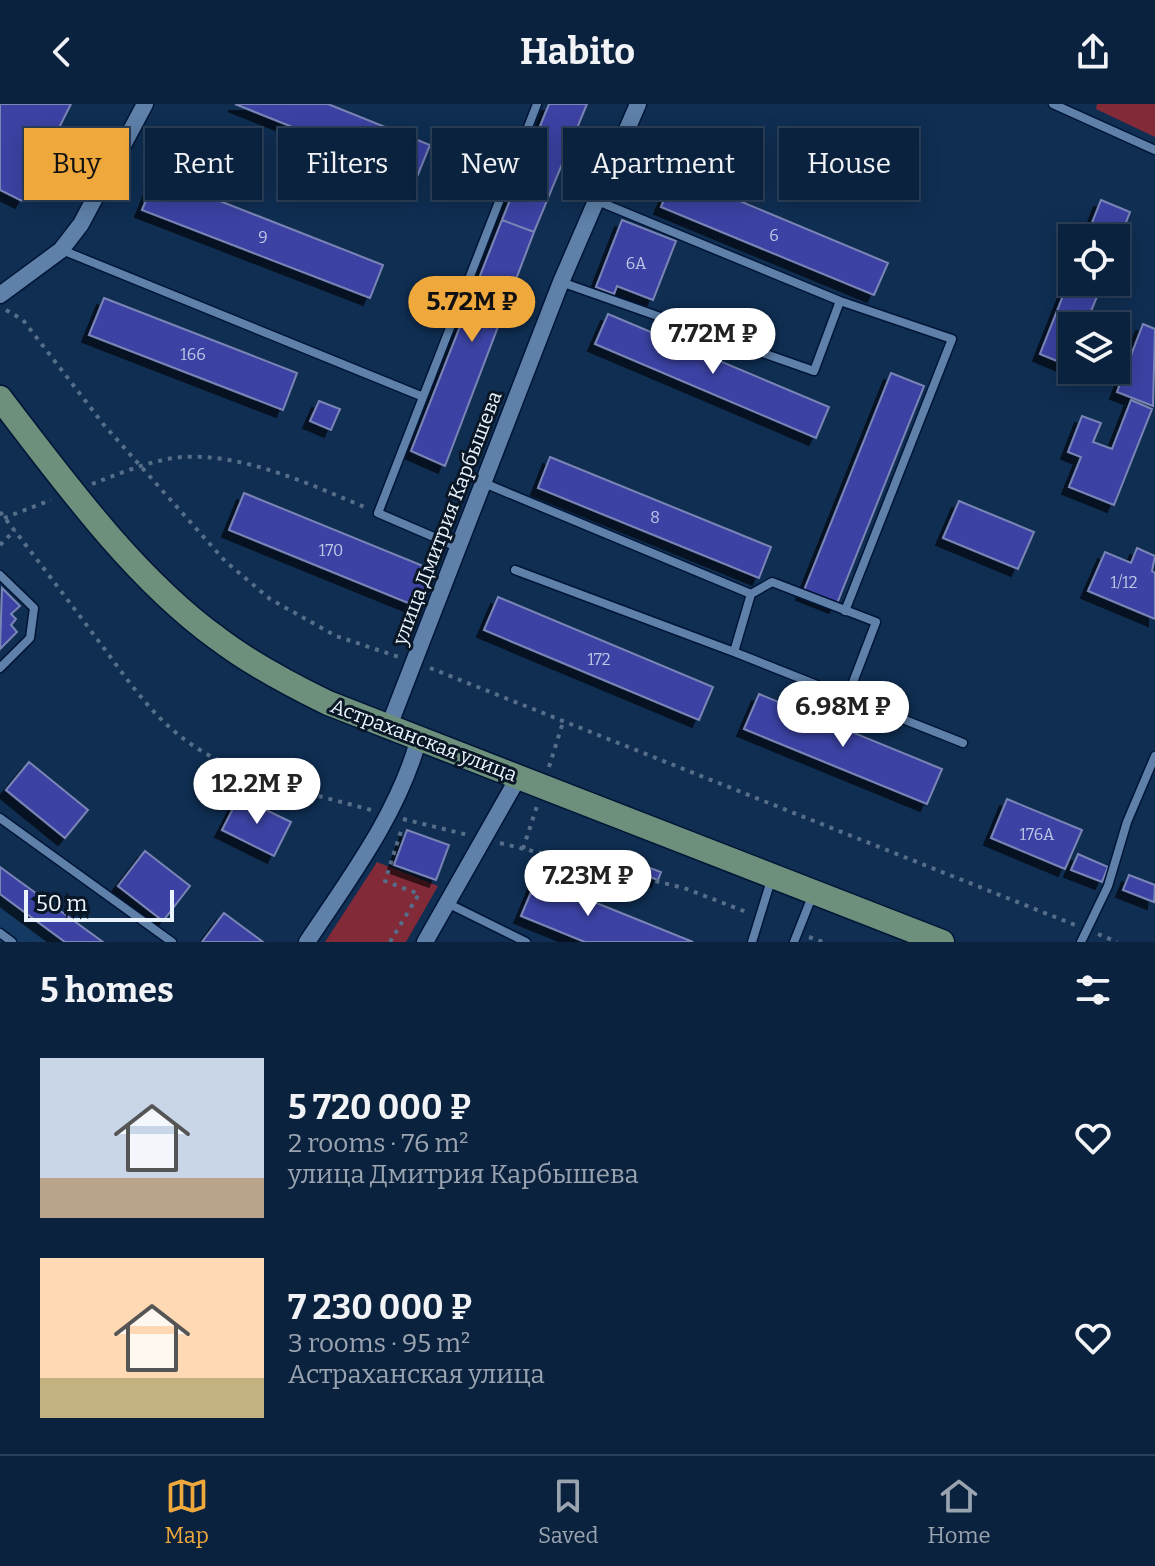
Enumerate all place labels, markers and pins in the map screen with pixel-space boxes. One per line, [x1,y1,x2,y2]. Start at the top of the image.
pin: 5.72M ₽ [398,276,546,344]
pin: 7.72M ₽ [639,308,787,376]
pin: 6.98M ₽ [769,681,917,749]
pin: 12.2M ₽ [183,758,331,826]
pin: 7.23M ₽ [514,850,662,918]

